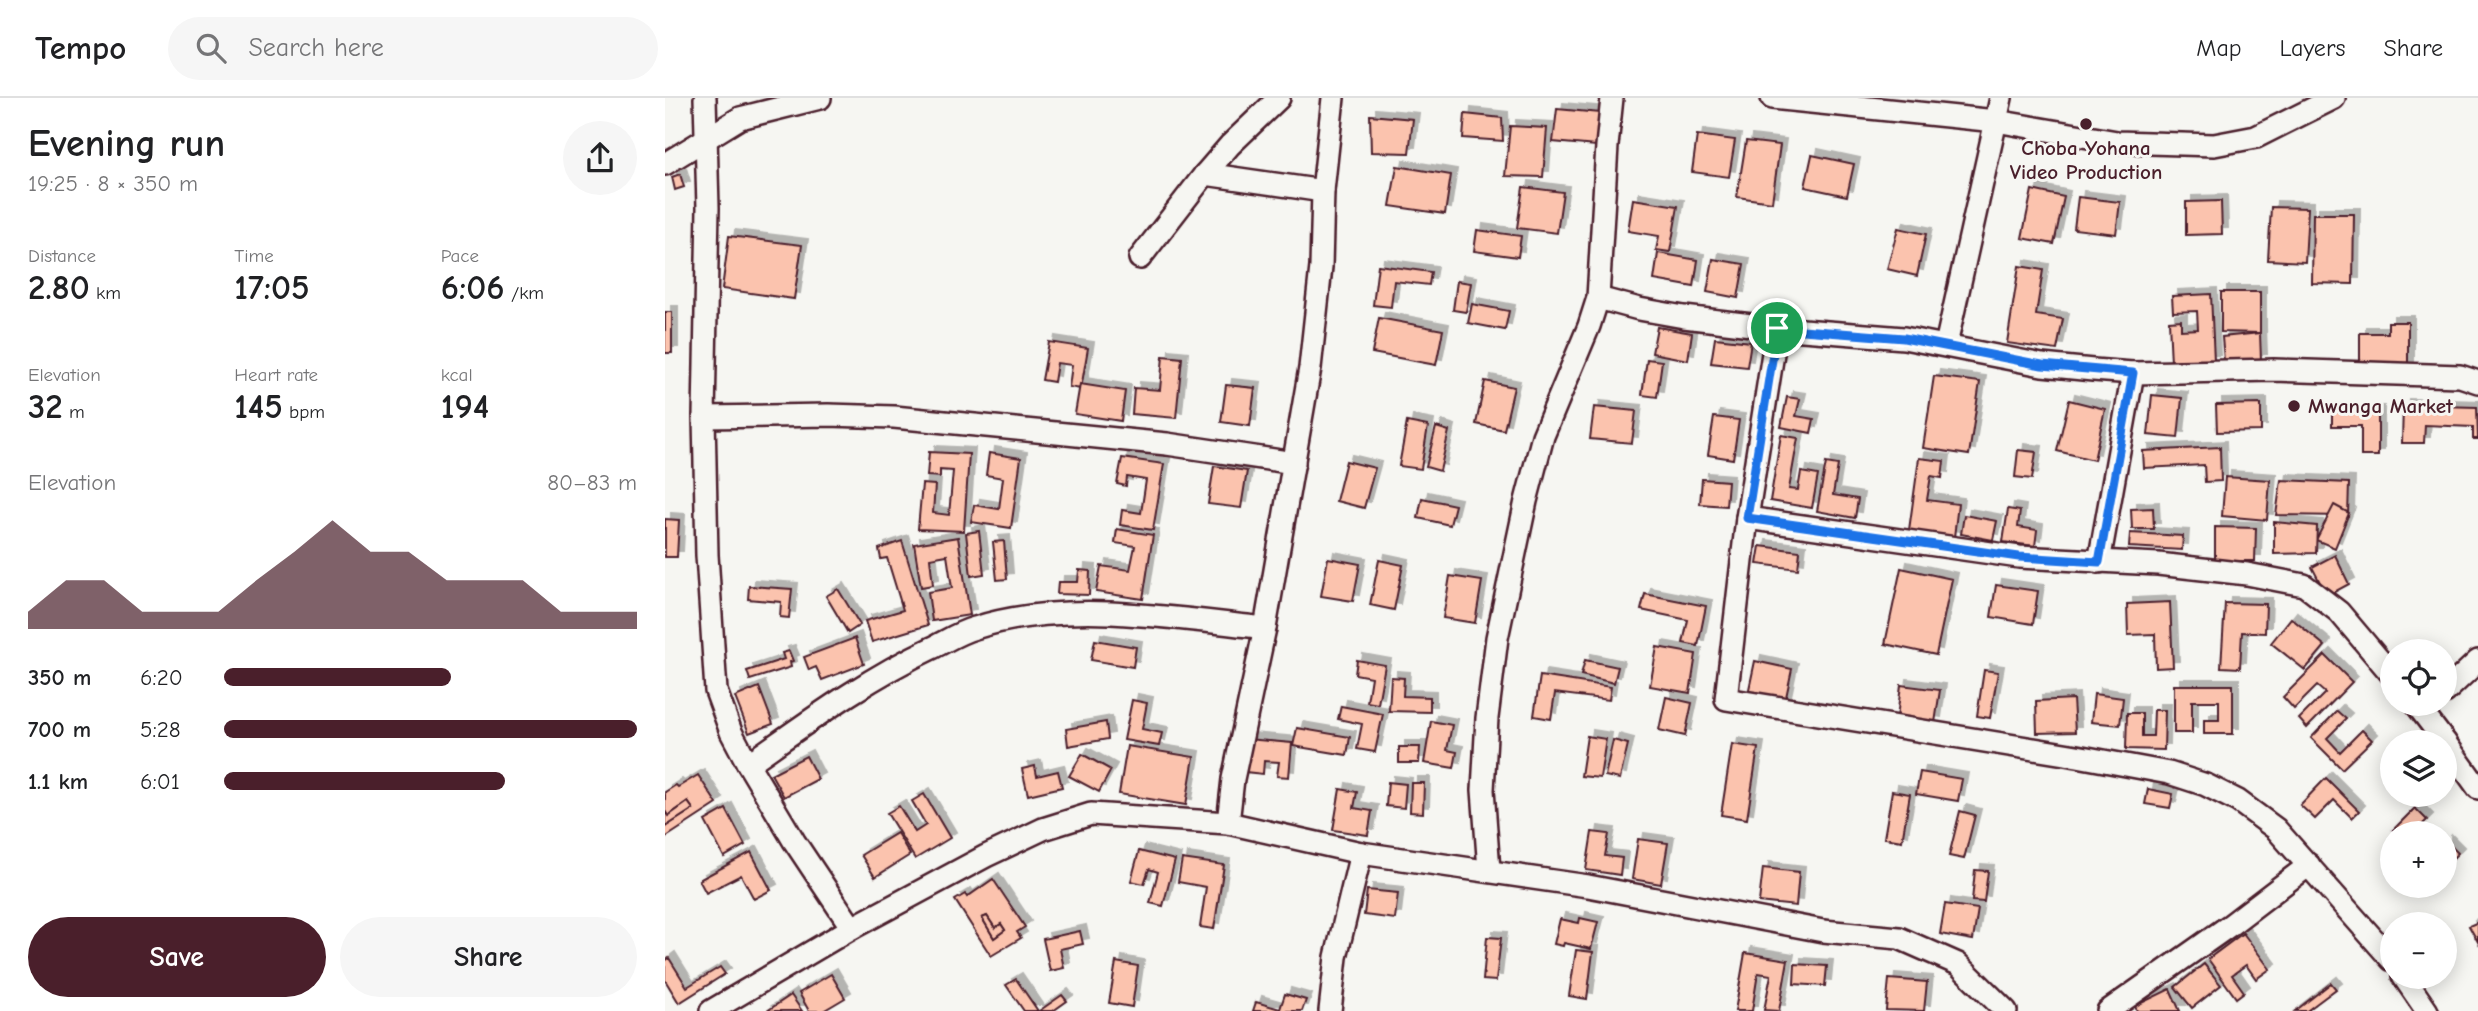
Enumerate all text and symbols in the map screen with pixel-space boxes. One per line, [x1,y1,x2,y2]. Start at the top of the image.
search box [168,17,658,80]
text: Tempo [35,29,126,67]
icon: search [192,29,230,67]
text: Search here [248,33,384,63]
text: Map [2196,34,2242,62]
text: Layers [2280,34,2345,62]
text: Share [2383,34,2443,62]
marker: Choba Yohana Video Production [2078,116,2094,132]
button: share [563,121,637,195]
text: Evening run [28,122,225,166]
place label: Choba Yohana Video Production [2010,136,2162,184]
text: 19:25 · 8 × 350 m [28,170,198,197]
text: Distance [28,245,96,267]
text: Time [234,245,274,267]
text: Pace [441,245,479,267]
text: 2.80 [28,267,90,308]
text: 17:05 [234,267,310,308]
text: 6:06 [441,267,505,308]
text: km [90,282,121,304]
text: /km [505,282,544,304]
pin [1747,298,1807,358]
icon: arrive [1758,309,1796,347]
text: Elevation [28,364,101,386]
text: Heart rate [234,364,318,386]
text: kcal [441,364,473,386]
text: 32 [28,386,63,427]
text: 145 [234,386,283,427]
text: 194 [441,386,489,427]
place label: Mwanga Market [2308,394,2454,418]
marker: Mwanga Market [2286,398,2302,414]
text: m [63,401,85,423]
text: bpm [283,401,325,423]
text: Elevation [28,469,116,496]
text: 80–83 m [547,469,637,496]
map controls [2380,639,2457,989]
button: locate [2380,639,2457,716]
text: 350 m [28,664,91,691]
text: 6:20 [140,664,183,691]
text: 700 m [28,716,91,743]
text: 5:28 [140,716,181,743]
button: layers [2380,730,2457,807]
text: 1.1 km [28,768,88,795]
text: 6:01 [140,768,180,795]
button: + [2380,821,2457,898]
button: − [2380,912,2457,989]
button: Save [28,917,326,997]
button: Share [340,917,637,997]

